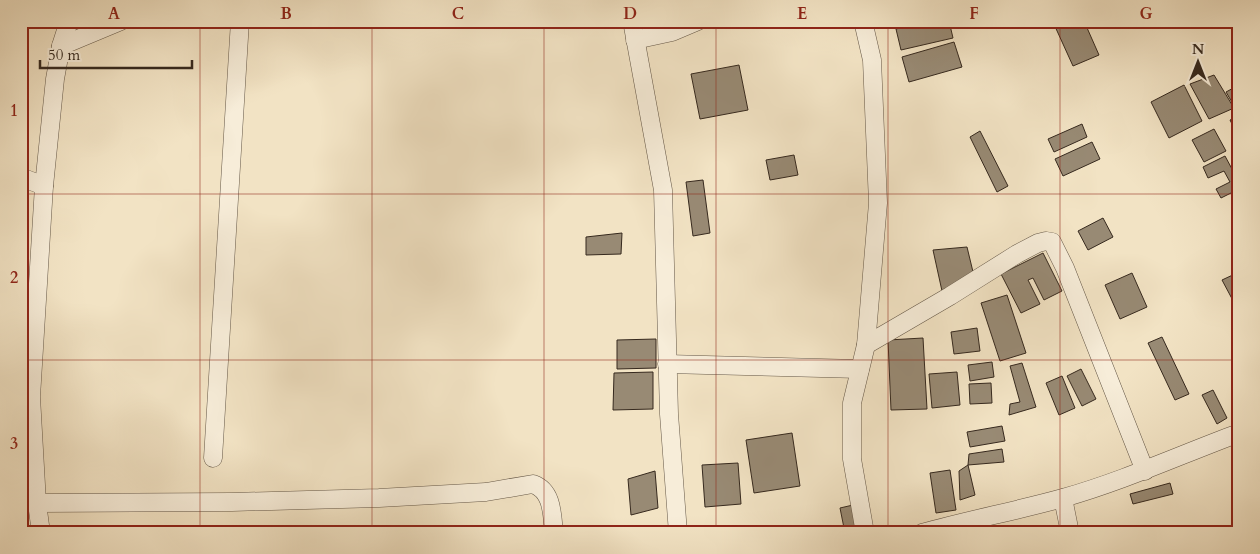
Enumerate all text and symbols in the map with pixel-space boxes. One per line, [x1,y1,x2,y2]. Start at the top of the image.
text: A [108,3,120,25]
text: B [280,3,292,25]
text: C [452,3,464,25]
text: D [623,3,637,25]
text: E [797,3,807,25]
text: F [969,3,979,25]
text: G [1139,3,1153,25]
scale bar [40,38,192,70]
north arrow [1172,38,1222,88]
text: N [1192,40,1204,59]
text: 50 m [48,45,80,65]
text: 1 [10,100,18,122]
text: 2 [10,267,18,289]
text: 3 [10,433,18,455]

